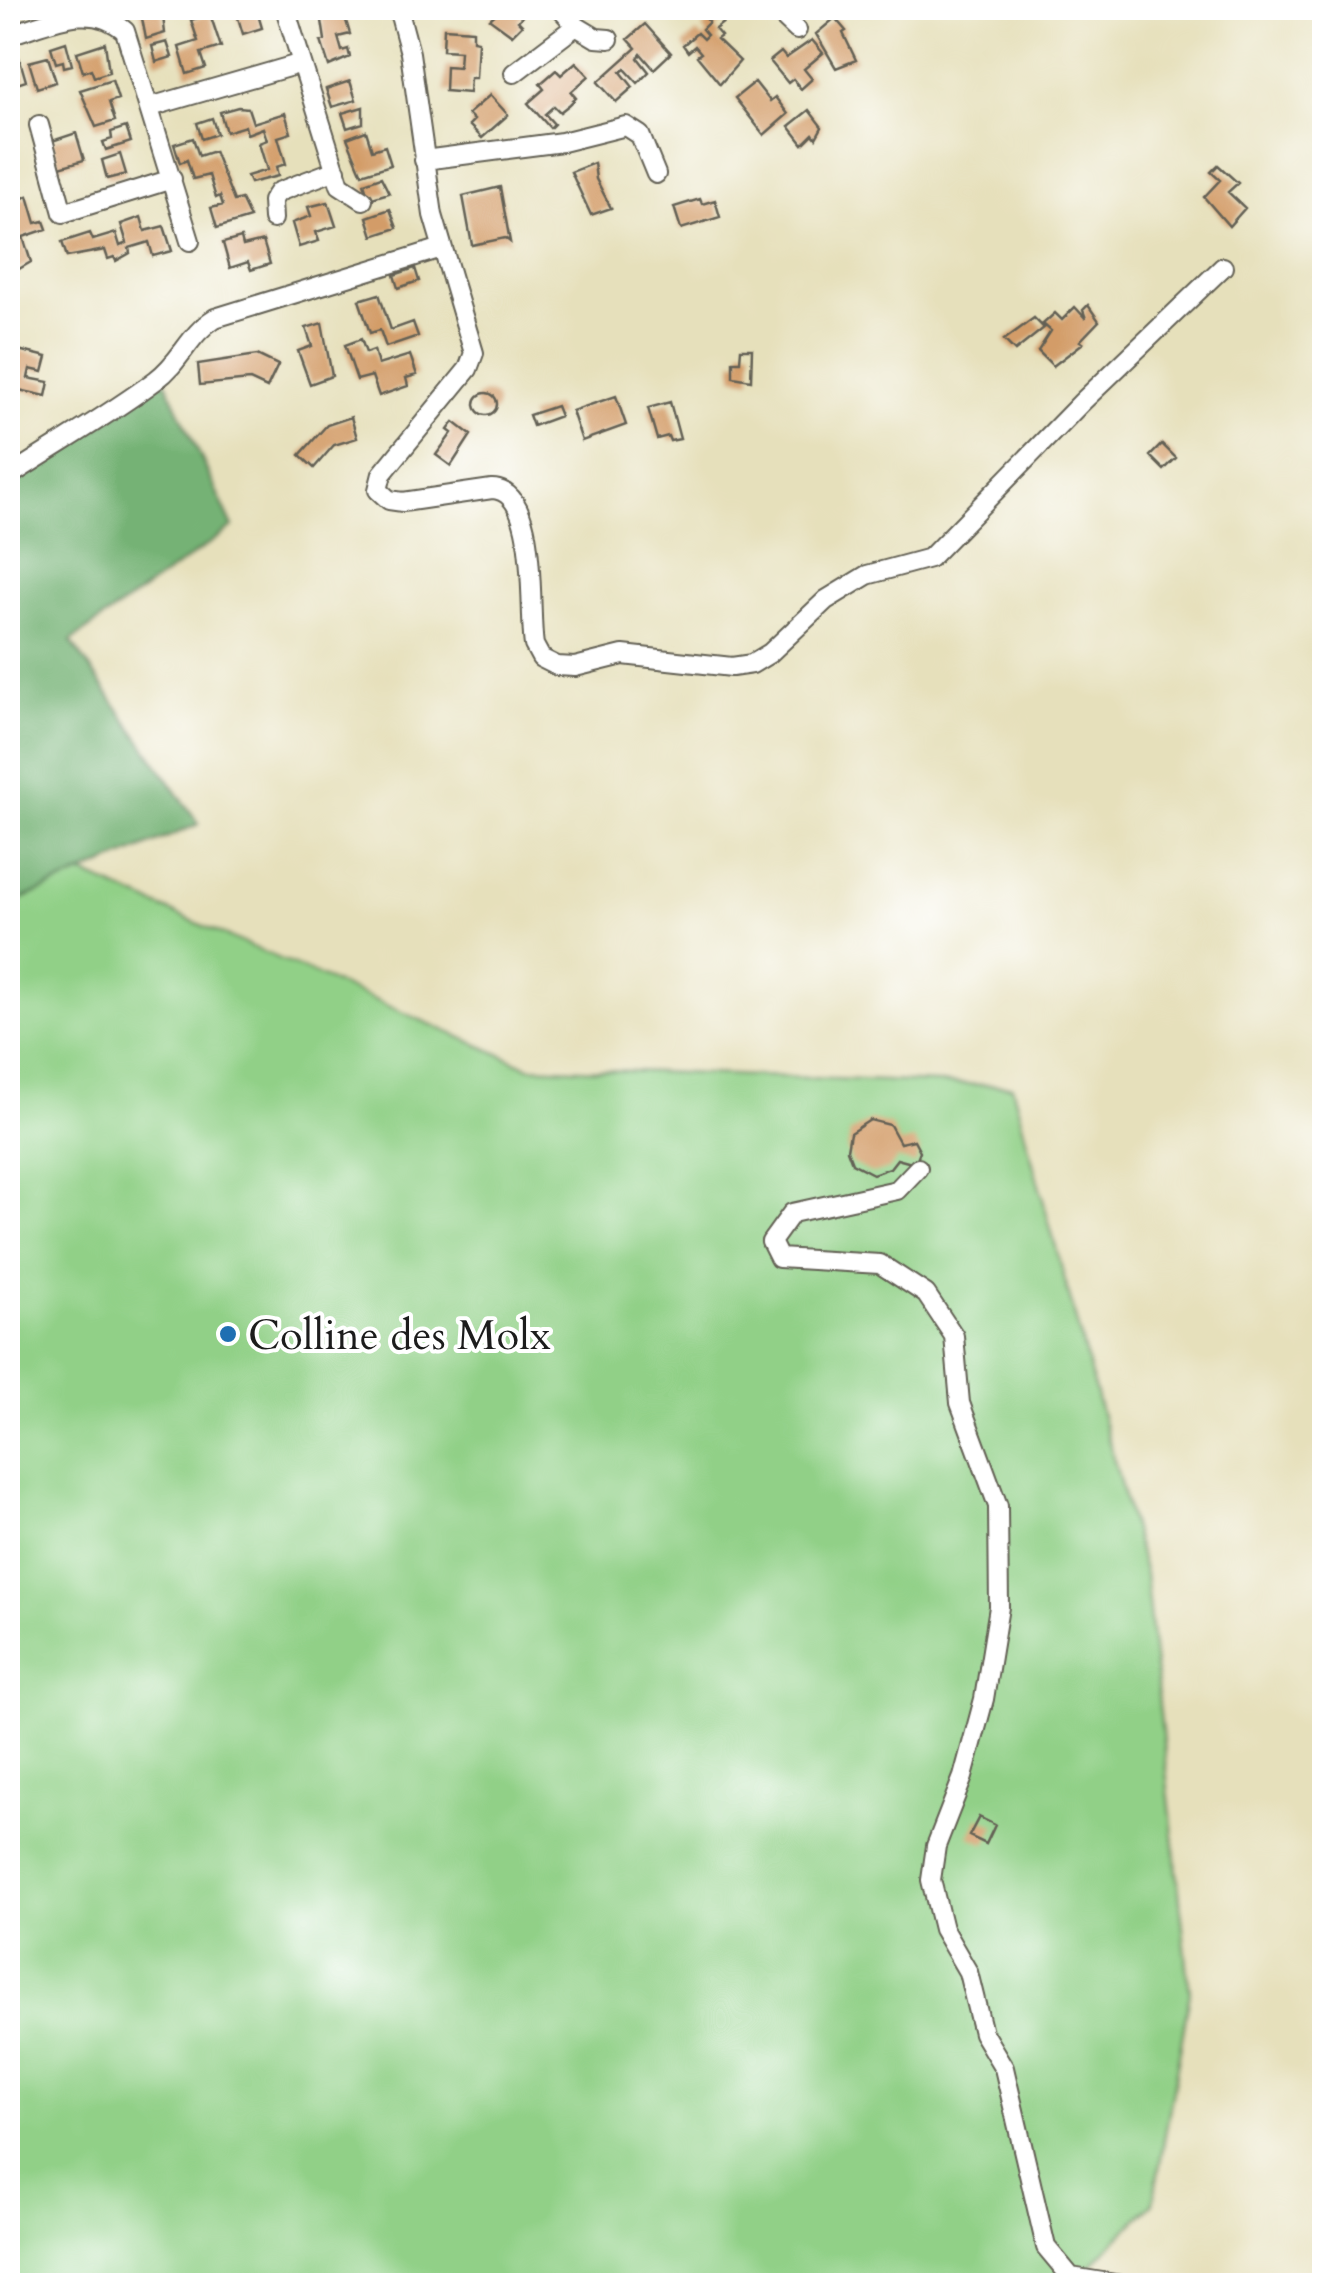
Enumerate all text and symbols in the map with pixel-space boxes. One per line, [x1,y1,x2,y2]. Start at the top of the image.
place label: Colline des Molx [248,1307,551,1364]
marker: Colline des Molx [217,1323,239,1345]

